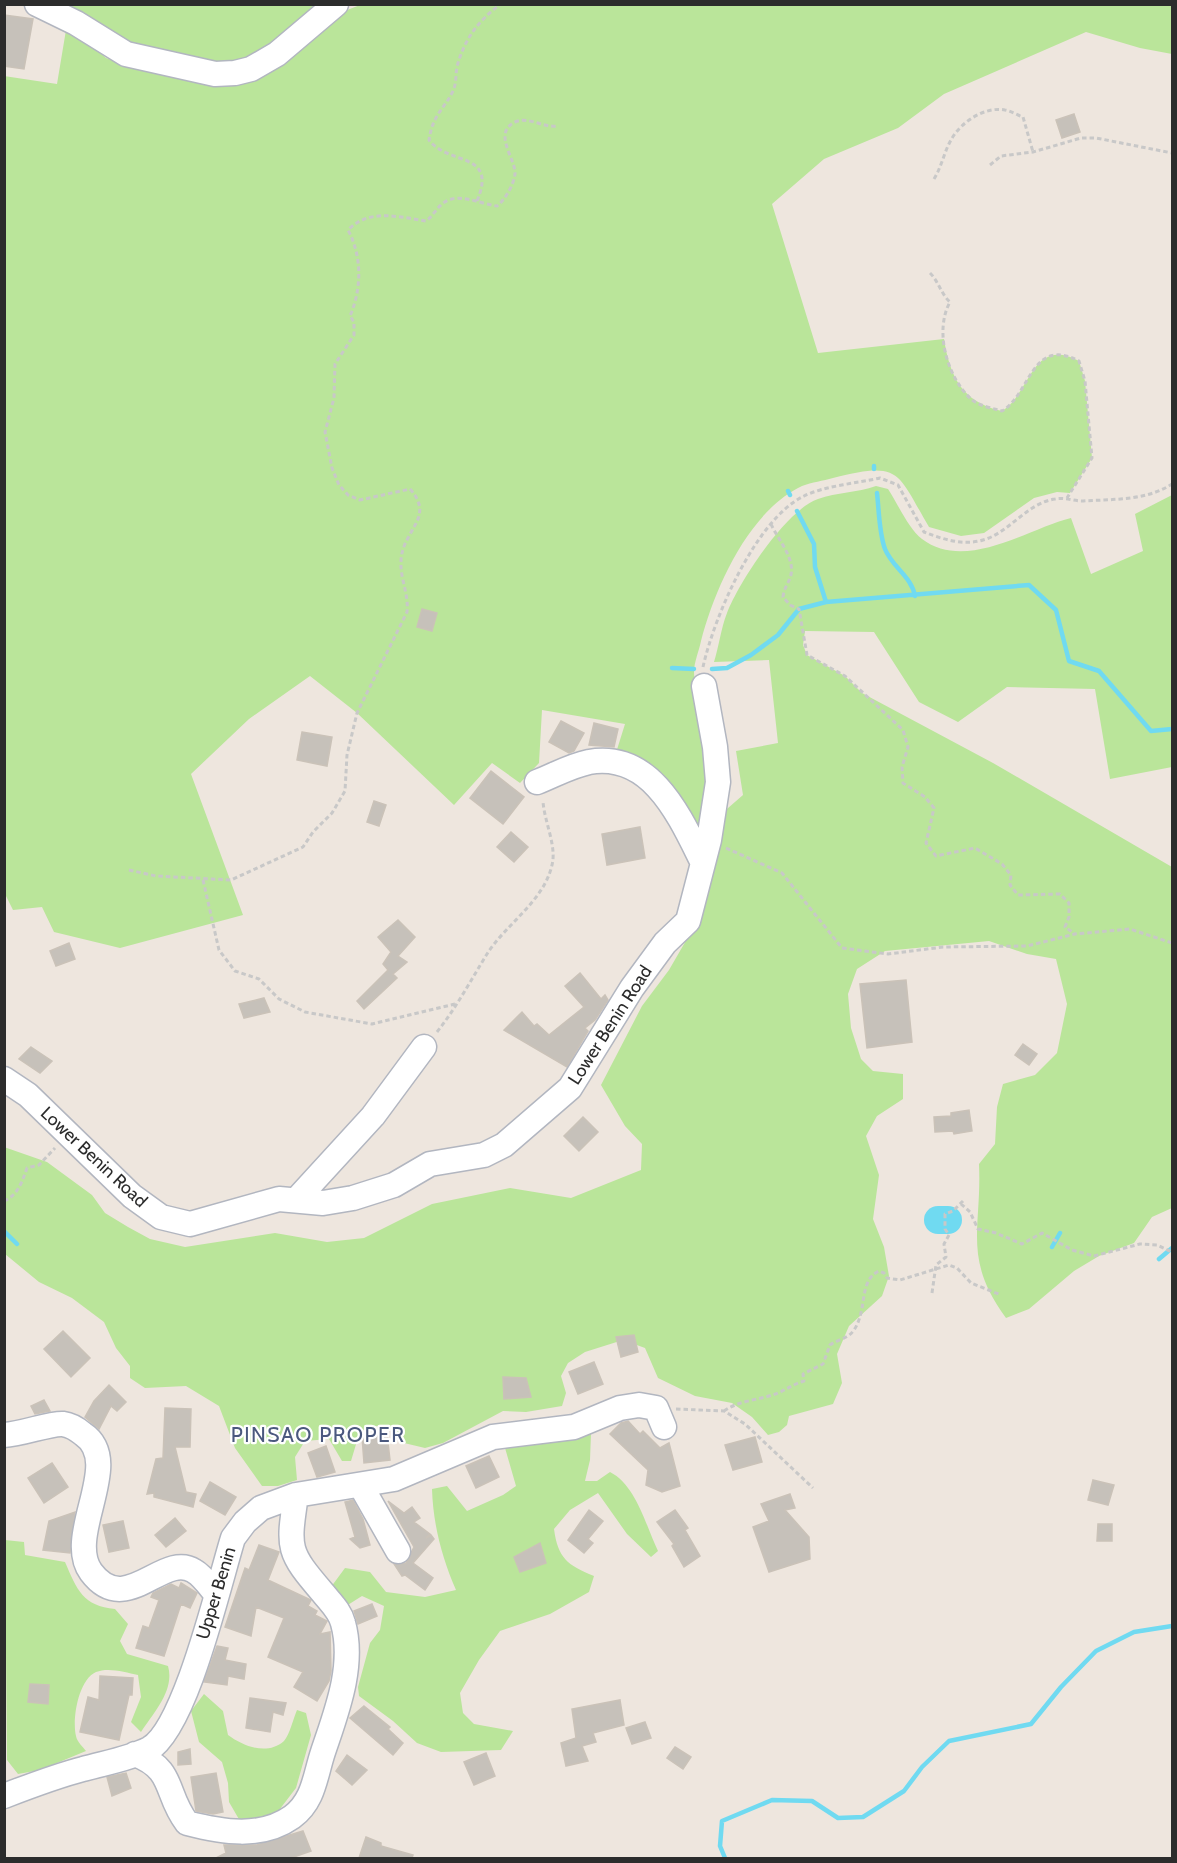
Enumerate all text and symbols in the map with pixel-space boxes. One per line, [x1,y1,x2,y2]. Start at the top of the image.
street label: Lower Benin Road [563,961,657,1089]
street label: Lower Benin Road [36,1102,152,1212]
district label: PINSAO PROPER [231,1422,405,1447]
street label: Upper Benin [191,1544,241,1642]

